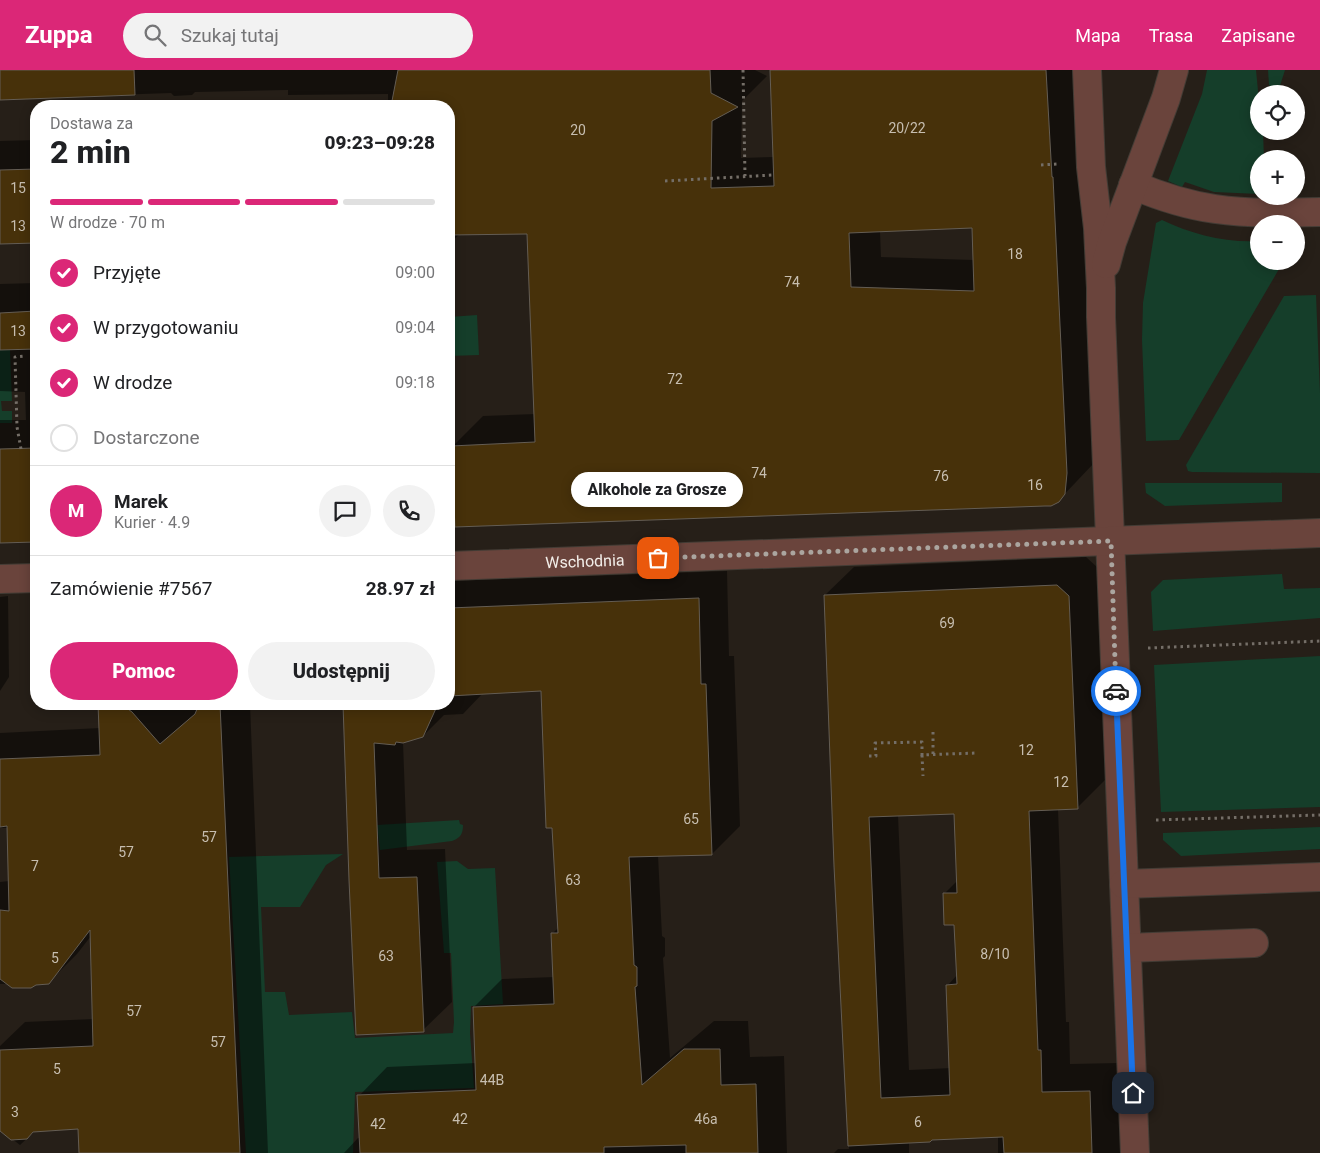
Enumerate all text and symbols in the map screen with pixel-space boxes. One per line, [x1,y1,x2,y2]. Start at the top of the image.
search box [123,13,473,58]
text: Zuppa [25,21,93,49]
icon: search [141,21,169,49]
text: Szukaj tutaj [181,24,279,47]
text: Mapa [1075,25,1121,46]
text: Trasa [1149,25,1193,46]
text: Zapisane [1221,25,1295,46]
map controls [1250,85,1305,270]
button: locate [1250,85,1305,140]
text: Dostawa za [50,114,133,133]
house number: 20/22 [888,120,926,136]
house number: 20 [570,122,586,138]
text: 09:23–09:28 [324,131,435,154]
text: 2 min [50,133,131,171]
button: + [1250,150,1305,205]
house number: 15 [10,180,26,196]
text: W drodze · 70 m [50,213,165,232]
button: − [1250,215,1305,270]
house number: 13 [10,218,26,234]
house number: 18 [1007,246,1023,262]
icon: check [50,259,78,287]
text: Przyjęte [93,261,161,284]
text: 09:00 [395,263,435,282]
house number: 74 [784,274,800,290]
icon: check [50,314,78,342]
text: W przygotowaniu [93,316,239,339]
text: 09:04 [395,318,435,337]
house number: 13 [10,323,26,339]
icon: check [50,369,78,397]
text: W drodze [93,371,172,394]
house number: 72 [667,371,683,387]
text: 09:18 [395,373,435,392]
text: Dostarczone [93,426,200,449]
house number: 74 [751,465,767,481]
house number: 76 [933,468,949,484]
callout: Alkohole za Grosze [572,473,744,508]
house number: 16 [1027,477,1043,493]
text: Alkohole za Grosze [587,480,727,499]
button: chat [319,485,371,537]
button: phone [383,485,435,537]
text: Marek [114,490,168,513]
text: M [68,499,84,522]
text: Kurier · 4.9 [114,513,190,532]
pin [637,537,679,579]
icon: bag [644,544,672,572]
street label: Wschodnia [545,550,625,572]
text: Zamówienie #7567 [50,577,213,600]
text: 28.97 zł [366,577,435,600]
house number: 69 [939,615,955,631]
button: Pomoc [50,642,238,700]
button: Udostępnij [248,642,435,700]
courier [1091,666,1141,716]
icon: car [1102,677,1130,705]
house number: 12 [1018,742,1034,758]
house number: 12 [1053,774,1069,790]
house number: 65 [683,811,699,827]
house number: 57 [201,829,217,845]
house number: 57 [118,844,134,860]
house number: 7 [31,858,39,874]
house number: 63 [565,872,581,888]
house number: 8/10 [980,946,1010,962]
house number: 63 [378,948,394,964]
house number: 5 [51,950,59,966]
house number: 57 [126,1003,142,1019]
house number: 57 [210,1034,226,1050]
house number: 5 [53,1061,61,1077]
house number: 44B [480,1072,504,1088]
pin [1112,1072,1154,1114]
icon: home [1119,1079,1147,1107]
house number: 3 [11,1104,19,1120]
house number: 42 [452,1111,468,1127]
house number: 46a [694,1111,718,1127]
house number: 6 [914,1114,922,1130]
house number: 42 [370,1116,386,1132]

